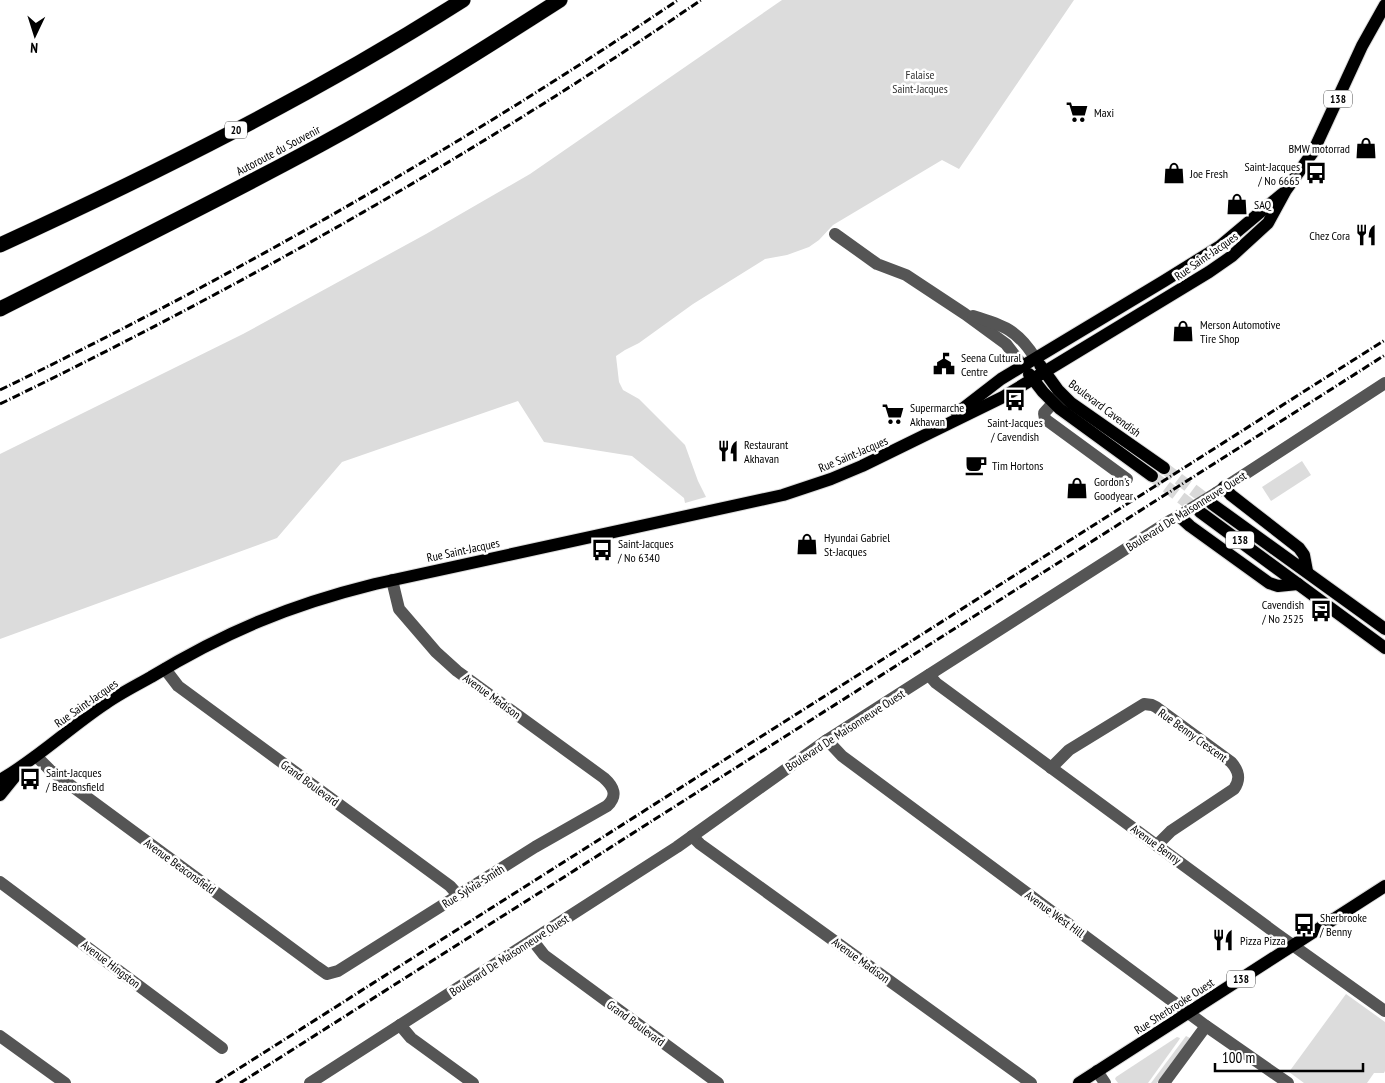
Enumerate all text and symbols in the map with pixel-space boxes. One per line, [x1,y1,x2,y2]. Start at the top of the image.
north arrow [10,10,60,60]
text: N [30,39,38,57]
park label: Falaise Saint-Jacques [892,67,948,96]
road number: 138 [1324,90,1352,108]
supermarket icon: Maxi [1064,99,1090,125]
place label: Maxi [1094,105,1114,120]
street label: Autoroute du Souvenir [233,121,323,178]
road number: 20 [225,122,247,138]
shop icon: BMW motorrad [1353,135,1379,161]
place label: BMW motorrad [1288,141,1350,156]
place label: Saint-Jacques / No 6665 [1245,159,1300,188]
shop icon: Joe Fresh [1161,160,1187,186]
bus stop icon: Saint-Jacques / No 6665 [1303,160,1329,186]
place label: Joe Fresh [1189,166,1228,181]
shop icon: SAQ [1224,191,1250,217]
place label: SAQ [1254,197,1272,212]
restaurant icon: Chez Cora [1353,222,1379,248]
place label: Chez Cora [1309,228,1350,243]
street label: Rue Saint-Jacques [1171,229,1241,283]
place label: Merson Automotive Tire Shop [1200,317,1280,346]
shop icon: Merson Automotive Tire Shop [1170,318,1196,344]
place label: Seena Cultural Centre [961,350,1022,379]
public building icon: Seena Cultural Centre [931,351,957,377]
street label: Boulevard Cavendish [1066,376,1144,440]
bus stop icon: Saint-Jacques / Cavendish [1002,387,1028,413]
place label: Supermarche Akhavan [910,400,964,429]
supermarket icon: Supermarche Akhavan [880,401,906,427]
place label: Saint-Jacques / Cavendish [987,415,1043,444]
street label: Rue Saint-Jacques [816,433,890,475]
place label: Restaurant Akhavan [744,437,789,466]
restaurant icon: Restaurant Akhavan [715,438,741,464]
cafe icon: Tim Hortons [963,452,989,478]
place label: Tim Hortons [992,458,1043,473]
street label: Boulevard De Maisonneuve Ouest [1123,467,1250,554]
place label: Gordon's Goodyear [1094,474,1134,503]
shop icon: Gordon's Goodyear [1064,475,1090,501]
place label: Hyundai Gabriel St-Jacques [824,530,890,559]
shop icon: Hyundai Gabriel St-Jacques [794,531,820,557]
road number: 138 [1226,532,1254,548]
street label: Rue Saint-Jacques [425,535,501,565]
place label: Saint-Jacques / No 6340 [617,536,674,565]
bus stop icon: Saint-Jacques / No 6340 [589,537,615,563]
place label: Cavendish / No 2525 [1261,597,1304,626]
bus stop icon: Cavendish / No 2525 [1308,598,1334,624]
street label: Avenue Madison [460,670,524,722]
street label: Rue Saint-Jacques [51,676,121,730]
street label: Boulevard De Maisonneuve Ouest [783,685,908,774]
street label: Rue Benny Crescent [1156,705,1231,765]
street label: Grand Boulevard [278,757,342,809]
place label: Saint-Jacques / Beaconsfield [45,765,104,794]
bus stop icon: Saint-Jacques / Beaconsfield [17,766,43,792]
street label: Avenue Benny [1128,821,1184,868]
street label: Avenue Beaconsfield [141,835,219,897]
street label: Rue Sylvia-Smith [439,861,507,911]
street label: Avenue West Hill [1022,887,1088,941]
street label: Boulevard De Maisonneuve Ouest [447,910,572,999]
place label: Sherbrooke / Benny [1319,910,1367,939]
bus stop icon: Sherbrooke / Benny [1291,911,1317,937]
restaurant icon: Pizza Pizza [1210,927,1236,953]
place label: Pizza Pizza [1240,933,1286,948]
street label: Avenue Madison [829,934,893,986]
street label: Avenue Hingston [78,937,144,991]
road number: 138 [1227,971,1255,988]
street label: Rue Sherbrooke Ouest [1131,974,1217,1037]
street label: Grand Boulevard [604,997,668,1049]
scale bar [1215,1040,1362,1072]
text: 100 m [1222,1048,1255,1067]

